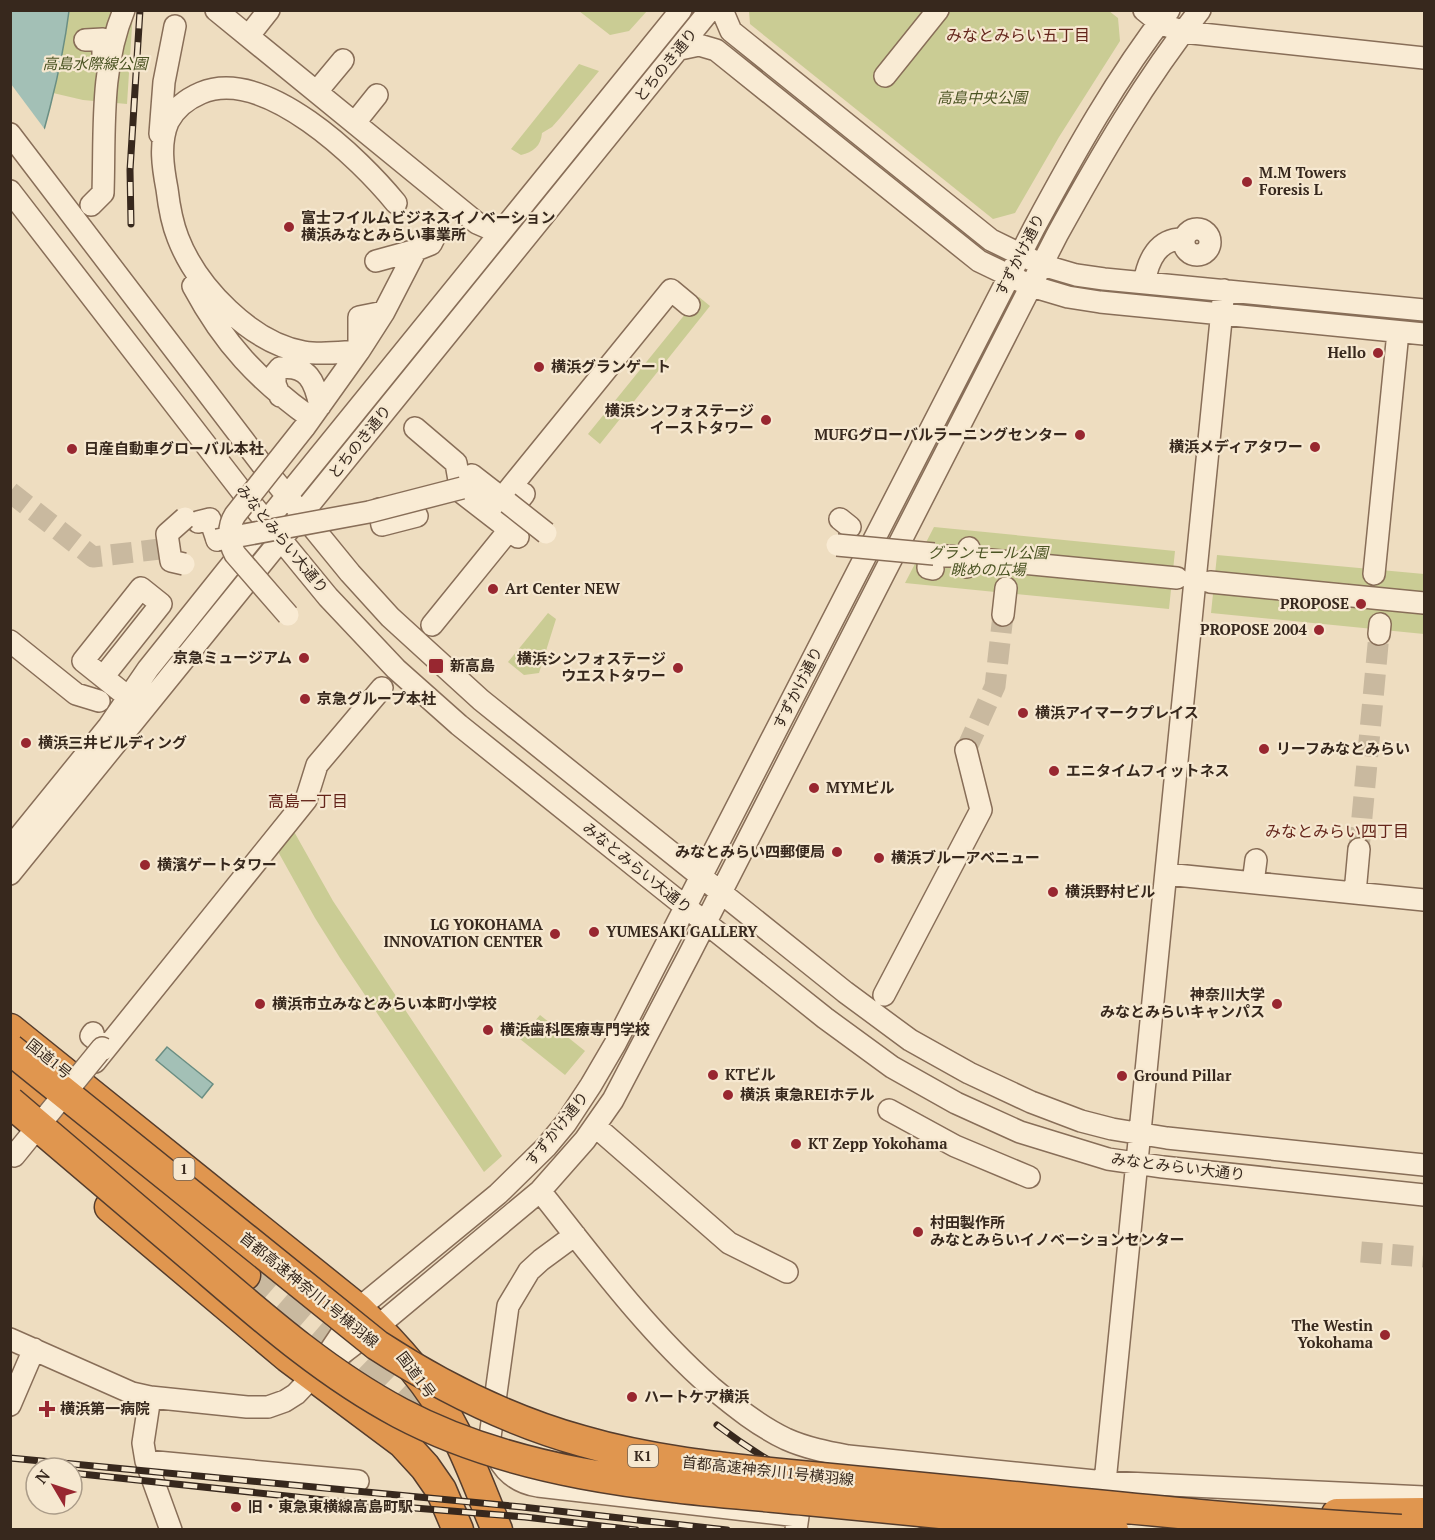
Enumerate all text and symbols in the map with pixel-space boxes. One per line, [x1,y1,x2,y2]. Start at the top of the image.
street label: とちのき通り [629,23,701,105]
district label: みなとみらい五丁目 [946,24,1090,46]
park label: 高島水際線公園 [42,53,149,73]
park label: 高島中央公園 [937,87,1029,107]
place label: M.M Towers Foresis L [1259,162,1346,199]
marker: M.M Towers Foresis L [1240,175,1254,189]
place label: 富士フイルムビジネスイノベーション 横浜みなとみらい事業所 [301,207,555,244]
street label: すずかけ通り [990,210,1048,299]
marker: 富士フイルムビジネスイノベーション 横浜みなとみらい事業所 [282,220,296,234]
place label: Hello [1328,342,1366,362]
marker: Hello [1371,346,1385,360]
place label: 横浜グランゲート [551,356,671,376]
marker: 横浜グランゲート [532,360,546,374]
street label: とちのき通り [323,400,395,482]
place label: 横浜シンフォステージ イーストタワー [605,400,754,437]
marker: 横浜シンフォステージ イーストタワー [759,413,773,427]
place label: MUFGグローバルラーニングセンター [814,424,1068,444]
marker: MUFGグローバルラーニングセンター [1073,428,1087,442]
place label: 横浜メディアタワー [1169,436,1303,456]
place label: 日産自動車グローバル本社 [84,438,264,458]
marker: 横浜メディアタワー [1308,440,1322,454]
marker: 日産自動車グローバル本社 [65,442,79,456]
street label: みなとみらい大通り [233,480,333,597]
park label: グランモール公園 眺めの広場 [928,542,1050,579]
place label: Art Center NEW [505,578,621,598]
marker: Art Center NEW [486,582,500,596]
place label: PROPOSE [1280,593,1349,613]
marker: PROPOSE [1354,597,1368,611]
place label: PROPOSE 2004 [1200,619,1308,639]
marker: PROPOSE 2004 [1312,623,1326,637]
street label: すずかけ通り [768,643,826,732]
place label: 京急ミュージアム [173,647,292,667]
place label: 横浜シンフォステージ ウエストタワー [517,648,666,685]
marker: 京急ミュージアム [297,651,311,665]
place label: 新高島 [450,655,495,675]
marker: 新高島 [427,657,445,675]
marker: 横浜シンフォステージ ウエストタワー [671,661,685,675]
place label: 京急グループ本社 [317,688,436,708]
marker: 京急グループ本社 [298,692,312,706]
place label: 横浜アイマークプレイス [1035,702,1199,722]
marker: 横浜アイマークプレイス [1016,706,1030,720]
place label: 横浜三井ビルディング [38,732,187,752]
marker: 横浜三井ビルディング [19,736,33,750]
place label: リーフみなとみらい [1276,738,1410,758]
marker: リーフみなとみらい [1257,742,1271,756]
place label: エニタイムフィットネス [1066,760,1230,780]
marker: エニタイムフィットネス [1047,764,1061,778]
place label: MYMビル [826,777,894,797]
marker: MYMビル [807,781,821,795]
district label: 高島一丁目 [268,790,348,812]
street label: みなとみらい大通り [579,817,696,917]
district label: みなとみらい四丁目 [1265,820,1409,842]
place label: みなとみらい四郵便局 [675,841,825,861]
marker: みなとみらい四郵便局 [830,845,844,859]
place label: 横浜ブルーアベニュー [891,847,1040,867]
marker: 横浜ブルーアベニュー [872,851,886,865]
place label: 横濱ゲートタワー [157,854,277,874]
marker: 横濱ゲートタワー [138,858,152,872]
place label: 横浜野村ビル [1065,881,1155,901]
marker: 横浜野村ビル [1046,885,1060,899]
place label: LG YOKOHAMA INNOVATION CENTER [383,914,544,951]
place label: YUMESAKI GALLERY [606,921,758,941]
marker: YUMESAKI GALLERY [587,925,601,939]
marker: LG YOKOHAMA INNOVATION CENTER [548,927,562,941]
place label: 神奈川大学 みなとみらいキャンパス [1100,984,1265,1021]
place label: 横浜市立みなとみらい本町小学校 [272,993,497,1013]
marker: 横浜市立みなとみらい本町小学校 [253,997,267,1011]
marker: 神奈川大学 みなとみらいキャンパス [1270,997,1284,1011]
place label: 横浜歯科医療専門学校 [500,1019,650,1039]
marker: 横浜歯科医療専門学校 [481,1023,495,1037]
street label: 国道1号 [23,1034,77,1083]
place label: KTビル [725,1064,775,1084]
place label: Ground Pillar [1134,1065,1232,1085]
marker: KTビル [706,1068,720,1082]
marker: Ground Pillar [1115,1069,1129,1083]
place label: 横浜 東急REIホテル [740,1084,874,1104]
street label: すずかけ通り [520,1087,592,1170]
marker: 横浜 東急REIホテル [721,1088,735,1102]
place label: KT Zepp Yokohama [808,1133,948,1153]
marker: KT Zepp Yokohama [789,1137,803,1151]
street label: みなとみらい大通り [1110,1148,1246,1184]
road number: 1 [174,1158,195,1180]
place label: 村田製作所 みなとみらいイノベーションセンター [930,1212,1185,1249]
marker: 村田製作所 みなとみらいイノベーションセンター [911,1225,925,1239]
street label: 首都高速神奈川1号横羽線 [236,1227,383,1351]
place label: The Westin Yokohama [1291,1315,1374,1352]
marker: The Westin Yokohama [1378,1328,1392,1342]
street label: 国道1号 [393,1347,441,1402]
place label: ハートケア横浜 [644,1386,750,1406]
marker: ハートケア横浜 [625,1390,639,1404]
place label: 横浜第一病院 [60,1398,150,1418]
marker: 横浜第一病院 [38,1400,56,1418]
road number: K1 [628,1445,658,1467]
street label: 首都高速神奈川1号横羽線 [681,1451,855,1489]
north arrow [24,1456,84,1516]
text: N [30,1465,55,1488]
place label: 旧・東急東横線高島町駅 [248,1496,413,1516]
marker: 旧・東急東横線高島町駅 [229,1500,243,1514]

